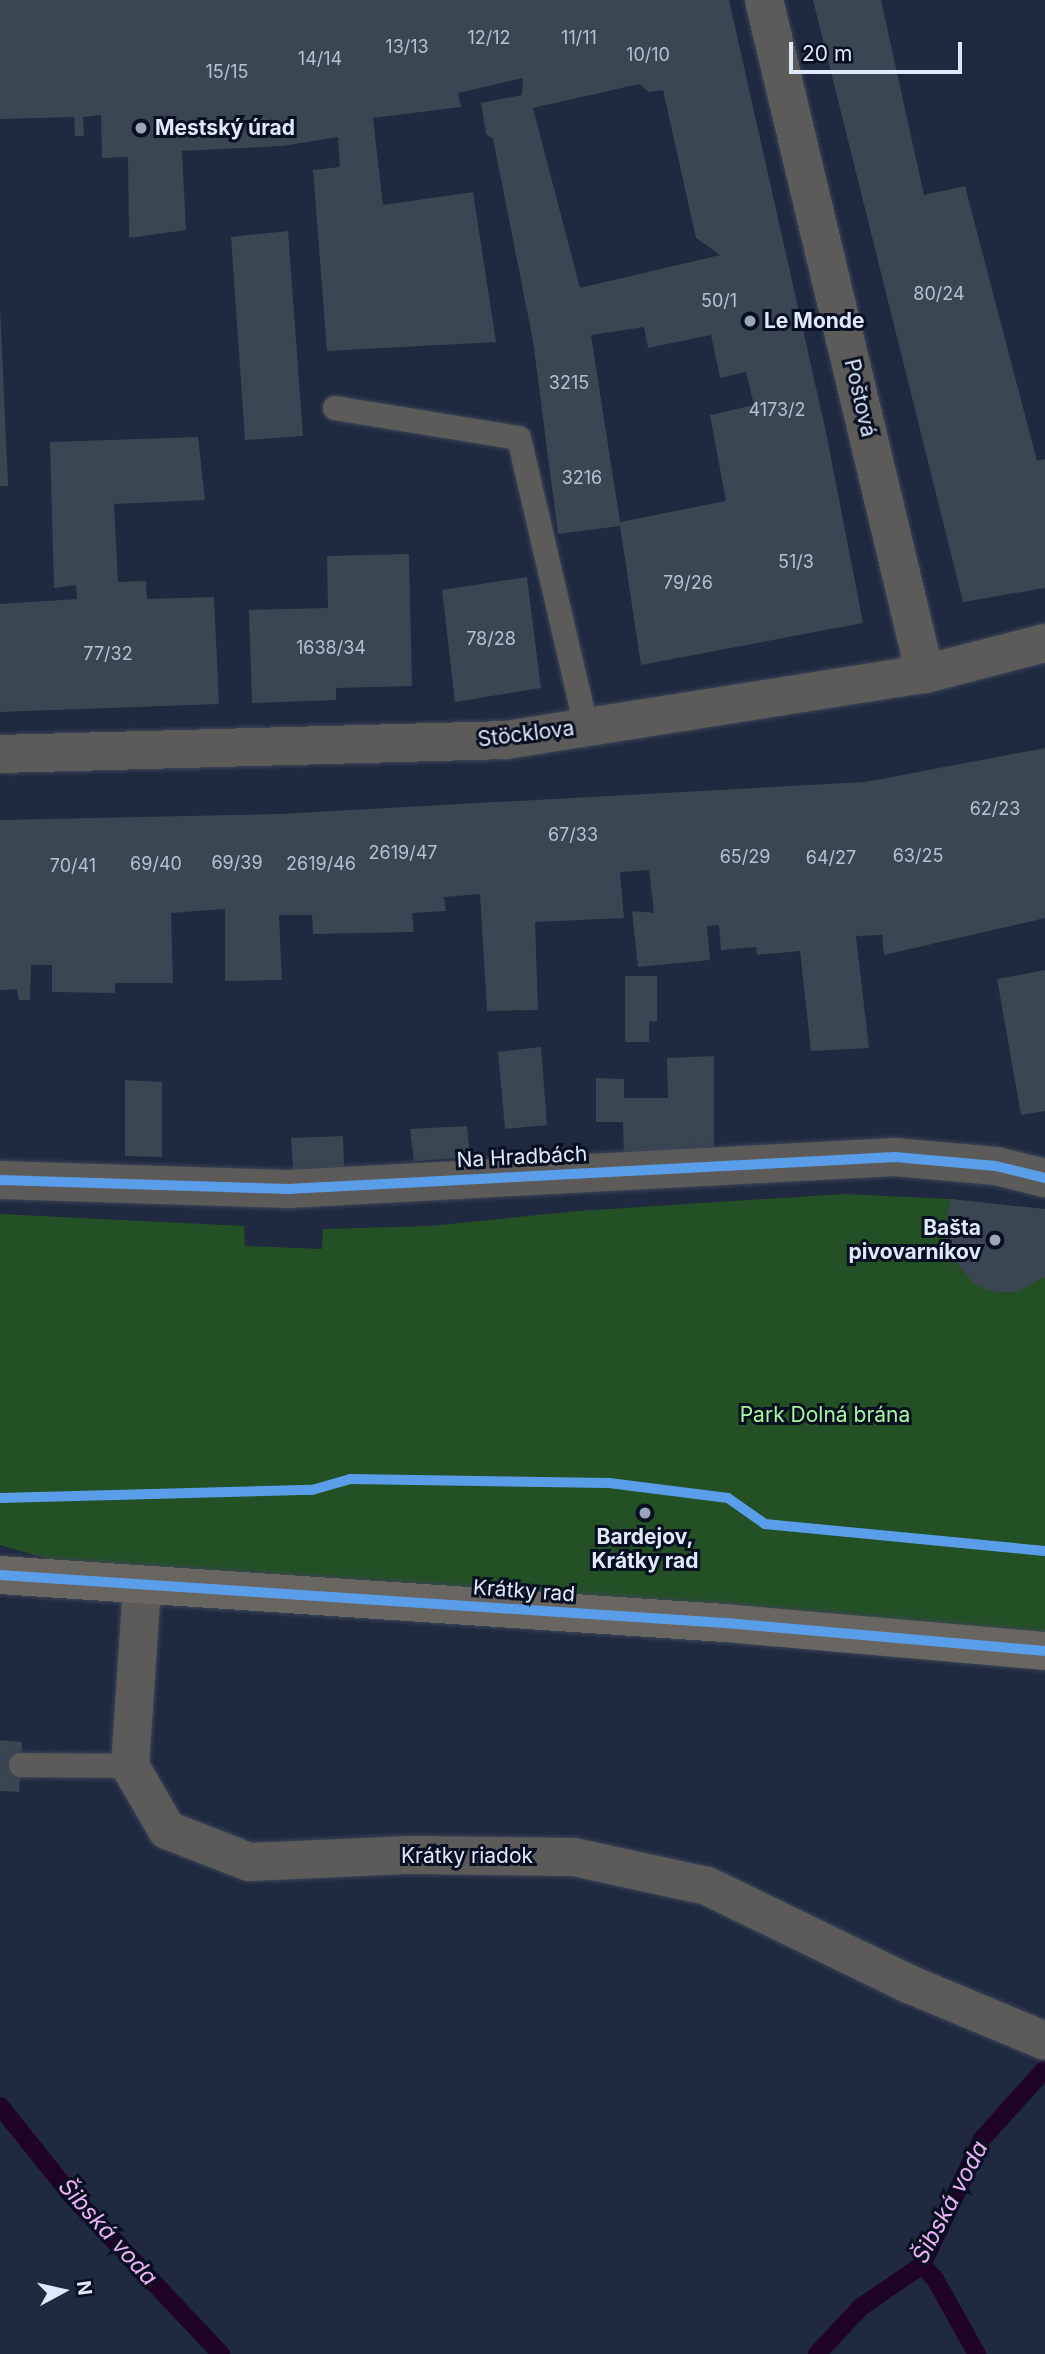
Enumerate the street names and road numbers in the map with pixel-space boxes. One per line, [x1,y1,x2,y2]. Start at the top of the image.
street label: Poštová [839,357,881,439]
street label: Stöcklova [476,716,576,752]
street label: Na Hradbách [456,1141,588,1173]
street label: Krátky rad [472,1575,576,1607]
street label: Krátky riadok [401,1843,533,1869]

